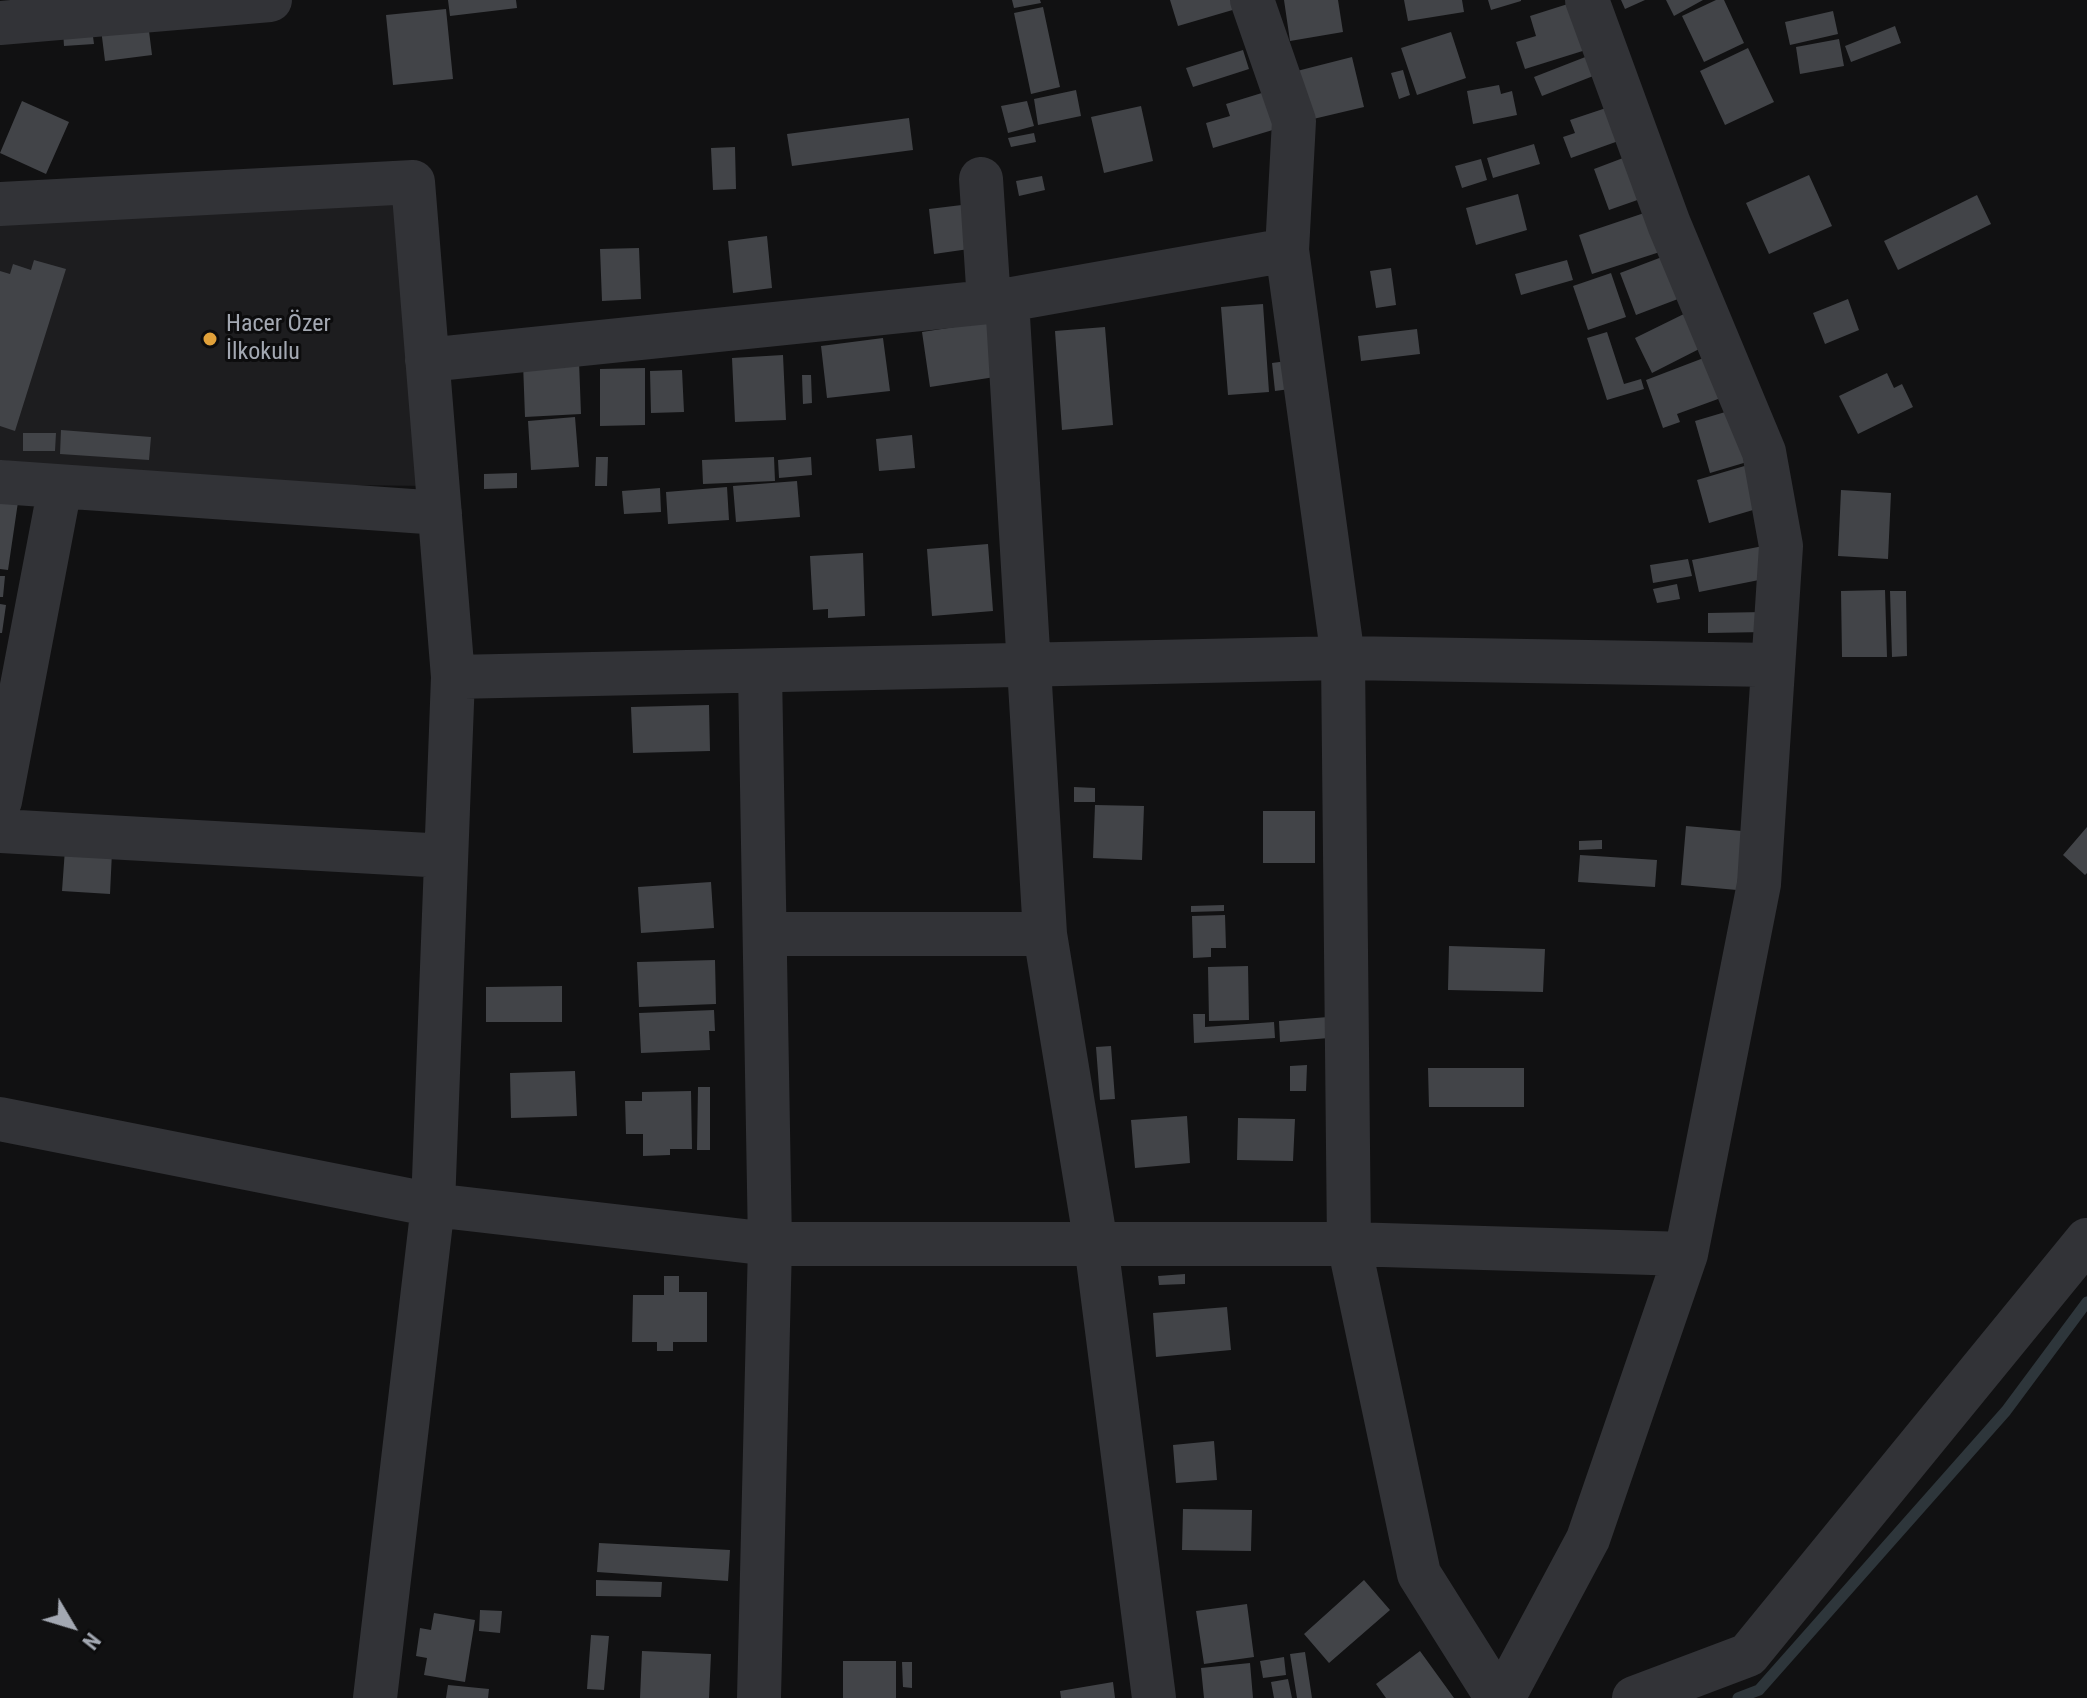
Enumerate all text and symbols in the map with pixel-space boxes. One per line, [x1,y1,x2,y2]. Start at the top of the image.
place label: Hacer Özer İlkokulu [226,311,331,367]
marker: Hacer Özer İlkokulu [201,330,219,348]
north arrow [32,1586,112,1666]
text: N [77,1628,105,1654]

